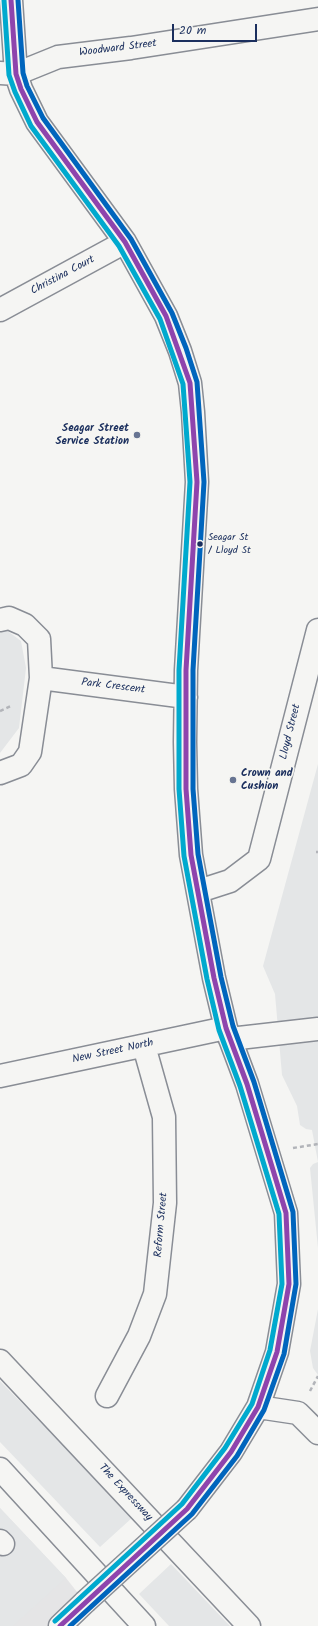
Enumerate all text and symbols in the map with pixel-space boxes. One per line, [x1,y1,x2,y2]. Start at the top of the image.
scale bar [174,16,259,42]
text: 20 m [179,21,206,40]
street label: Woodward Street [78,38,158,60]
street label: Christina Court [29,254,97,298]
place label: Seagar Street Service Station [56,422,129,448]
marker: Seagar Street Service Station [132,430,142,440]
place label: Seagar St / Lloyd St [208,532,251,556]
marker: Seagar St / Lloyd St [195,539,205,549]
street label: Park Crescent [80,677,146,697]
street label: Lloyd Street [278,703,304,761]
place label: Crown and Cushion [241,767,293,793]
marker: Crown and Cushion [228,775,238,785]
street label: New Street North [71,1037,155,1067]
street label: Reform Street [153,1192,171,1258]
street label: The Expressway [95,1462,155,1524]

